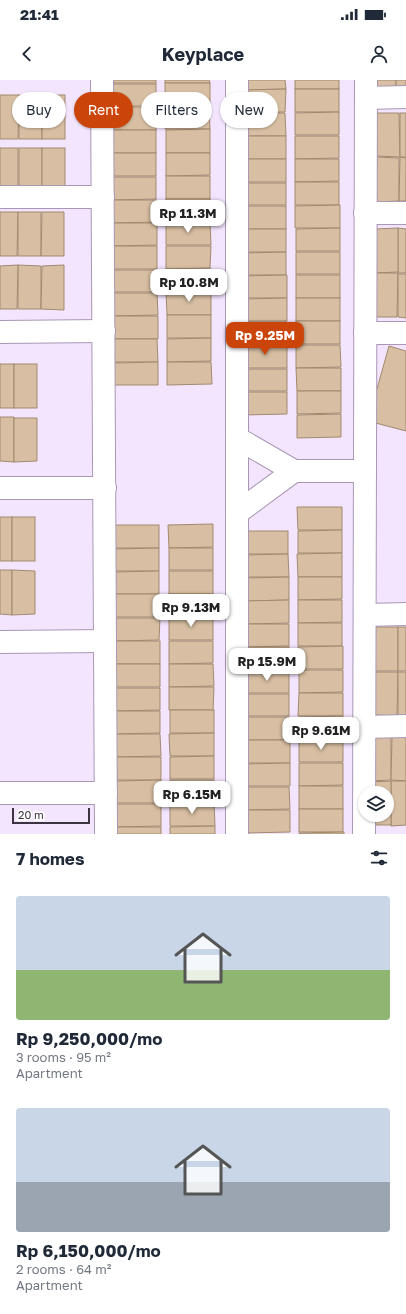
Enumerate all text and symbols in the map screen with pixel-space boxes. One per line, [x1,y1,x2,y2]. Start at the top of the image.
text: 21:41 [20,5,59,23]
icon: back [16,43,38,65]
text: Keyplace [162,43,244,65]
icon: person [368,43,390,65]
chip: Buy [12,92,66,128]
chip: Rent [74,92,133,128]
chip: Filters [141,92,212,128]
chip: New [220,92,278,128]
pin: Rp 11.3M [147,200,229,234]
text: Rp 11.3M [159,205,217,221]
pin: Rp 10.8M [148,269,230,303]
text: Rp 10.8M [159,274,219,290]
pin: Rp 9.25M [224,322,306,356]
text: Rp 9.25M [235,327,295,343]
pin: Rp 9.13M [150,594,232,628]
text: Rp 9.13M [162,599,220,615]
pin: Rp 15.9M [226,648,308,682]
text: Rp 15.9M [238,653,296,669]
pin: Rp 9.61M [280,717,362,751]
text: Rp 9.61M [291,722,351,738]
pin: Rp 6.15M [151,781,233,815]
text: Rp 6.15M [163,786,221,802]
map controls [358,786,394,822]
button: layers [358,786,394,822]
scale bar [12,806,90,825]
text: 20 m [18,808,44,821]
icon: filters [368,847,390,869]
text: 7 homes [16,848,84,869]
icon: home [167,922,239,994]
text: Rp 9,250,000/mo [16,1028,162,1049]
text: 3 rooms · 95 m² [16,1049,111,1065]
text: Apartment [16,1065,83,1081]
icon: home [167,1134,239,1206]
text: Rp 6,150,000/mo [16,1240,161,1261]
text: 2 rooms · 64 m² [16,1261,111,1277]
text: Apartment [16,1277,83,1293]

